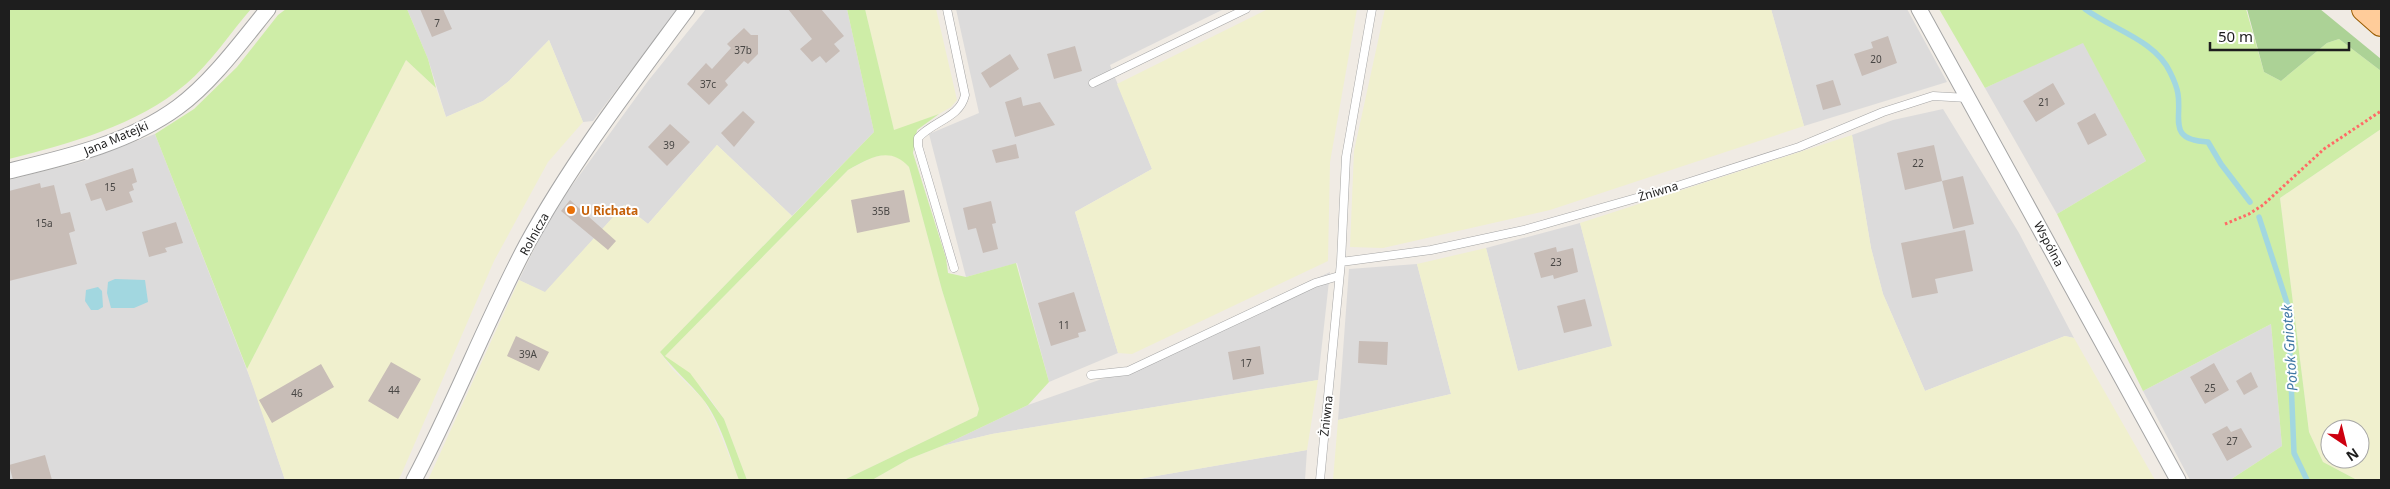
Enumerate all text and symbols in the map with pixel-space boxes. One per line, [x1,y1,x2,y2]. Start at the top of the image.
house number: 7 [434,16,440,30]
scale bar [2210,20,2349,52]
text: 50 m [2218,26,2253,46]
house number: 37b [734,43,752,57]
house number: 20 [1870,52,1882,66]
house number: 37c [700,77,716,91]
house number: 21 [2038,95,2050,109]
street label: Jana Matejki [80,117,151,160]
house number: 39 [663,138,675,152]
house number: 22 [1912,156,1924,170]
street label: Żniwna [1636,177,1680,205]
house number: 15 [104,180,116,194]
place label: U Richata [581,202,638,219]
marker: U Richata [565,204,577,216]
house number: 35B [872,204,890,218]
street label: Rolnicza [515,210,553,258]
house number: 15a [35,216,53,230]
street label: Wspólna [2030,219,2068,269]
house number: 23 [1550,255,1562,269]
water label: Potok Gniotek [2276,303,2301,392]
house number: 11 [1058,318,1070,332]
house number: 39A [519,347,538,361]
house number: 17 [1240,356,1252,370]
house number: 25 [2204,381,2216,395]
house number: 44 [388,383,400,397]
house number: 46 [291,386,303,400]
street label: Żniwna [1315,395,1337,437]
north arrow [2320,419,2370,469]
house number: 27 [2226,434,2238,448]
text: N [2343,444,2363,466]

